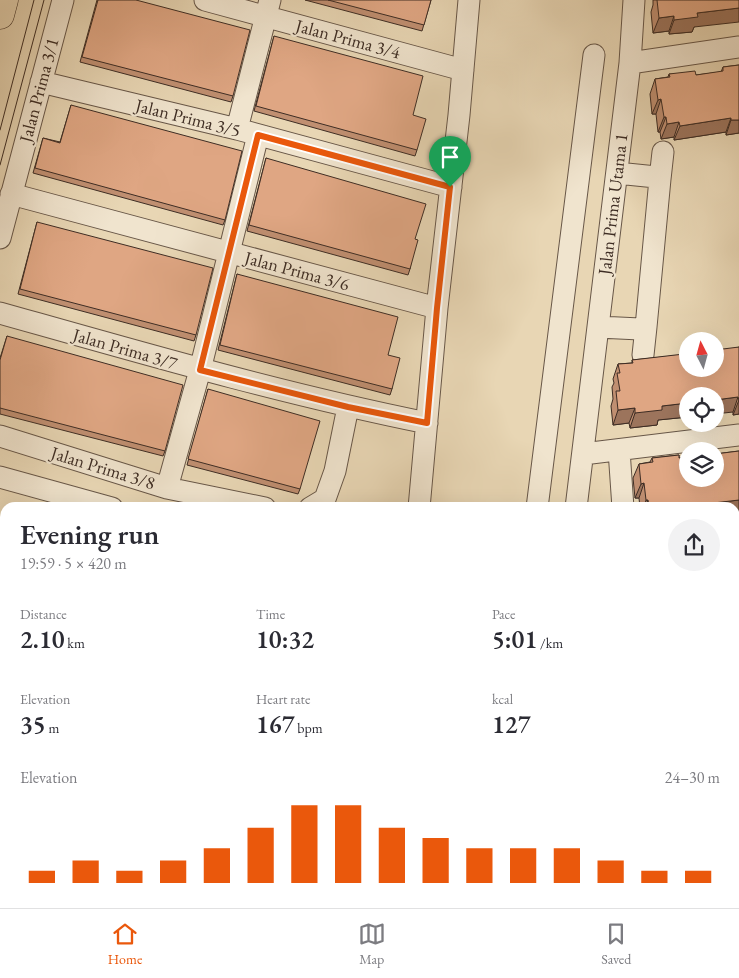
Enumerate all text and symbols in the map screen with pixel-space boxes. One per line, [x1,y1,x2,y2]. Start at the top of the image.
street label: Jalan Prima 3/4 [291,13,403,64]
street label: Jalan Prima 3/1 [13,35,64,147]
street label: Jalan Prima 3/5 [131,93,243,142]
street label: Jalan Prima Utama 1 [592,132,633,278]
pin [429,136,471,187]
icon: arrive [436,143,464,171]
street label: Jalan Prima 3/6 [240,245,352,296]
street label: Jalan Prima 3/7 [68,322,180,374]
north arrow [679,332,724,378]
map controls [679,332,724,487]
button: locate [679,387,724,432]
street label: Jalan Prima 3/8 [46,440,158,494]
button: layers [679,442,724,487]
text: Evening run [20,516,159,552]
button: share [668,519,720,571]
text: 19:59 · 5 × 420 m [20,553,127,574]
text: Distance [20,605,67,623]
text: Time [256,605,285,623]
text: Pace [492,605,516,623]
text: 2.10 [20,623,65,655]
text: 10:32 [256,623,314,655]
text: 5:01 [492,623,537,655]
text: km [65,634,85,652]
text: /km [537,634,563,652]
text: Elevation [20,690,70,708]
text: Heart rate [256,690,310,708]
text: kcal [492,690,513,708]
text: 35 [20,708,46,740]
text: 167 [256,708,294,740]
text: 127 [492,708,530,740]
text: m [46,719,59,737]
text: bpm [294,719,323,737]
text: Elevation [20,767,78,788]
text: 24–30 m [665,767,720,788]
tab: Home [108,920,142,968]
tab: Map [358,920,386,968]
tab: Saved [601,920,631,968]

